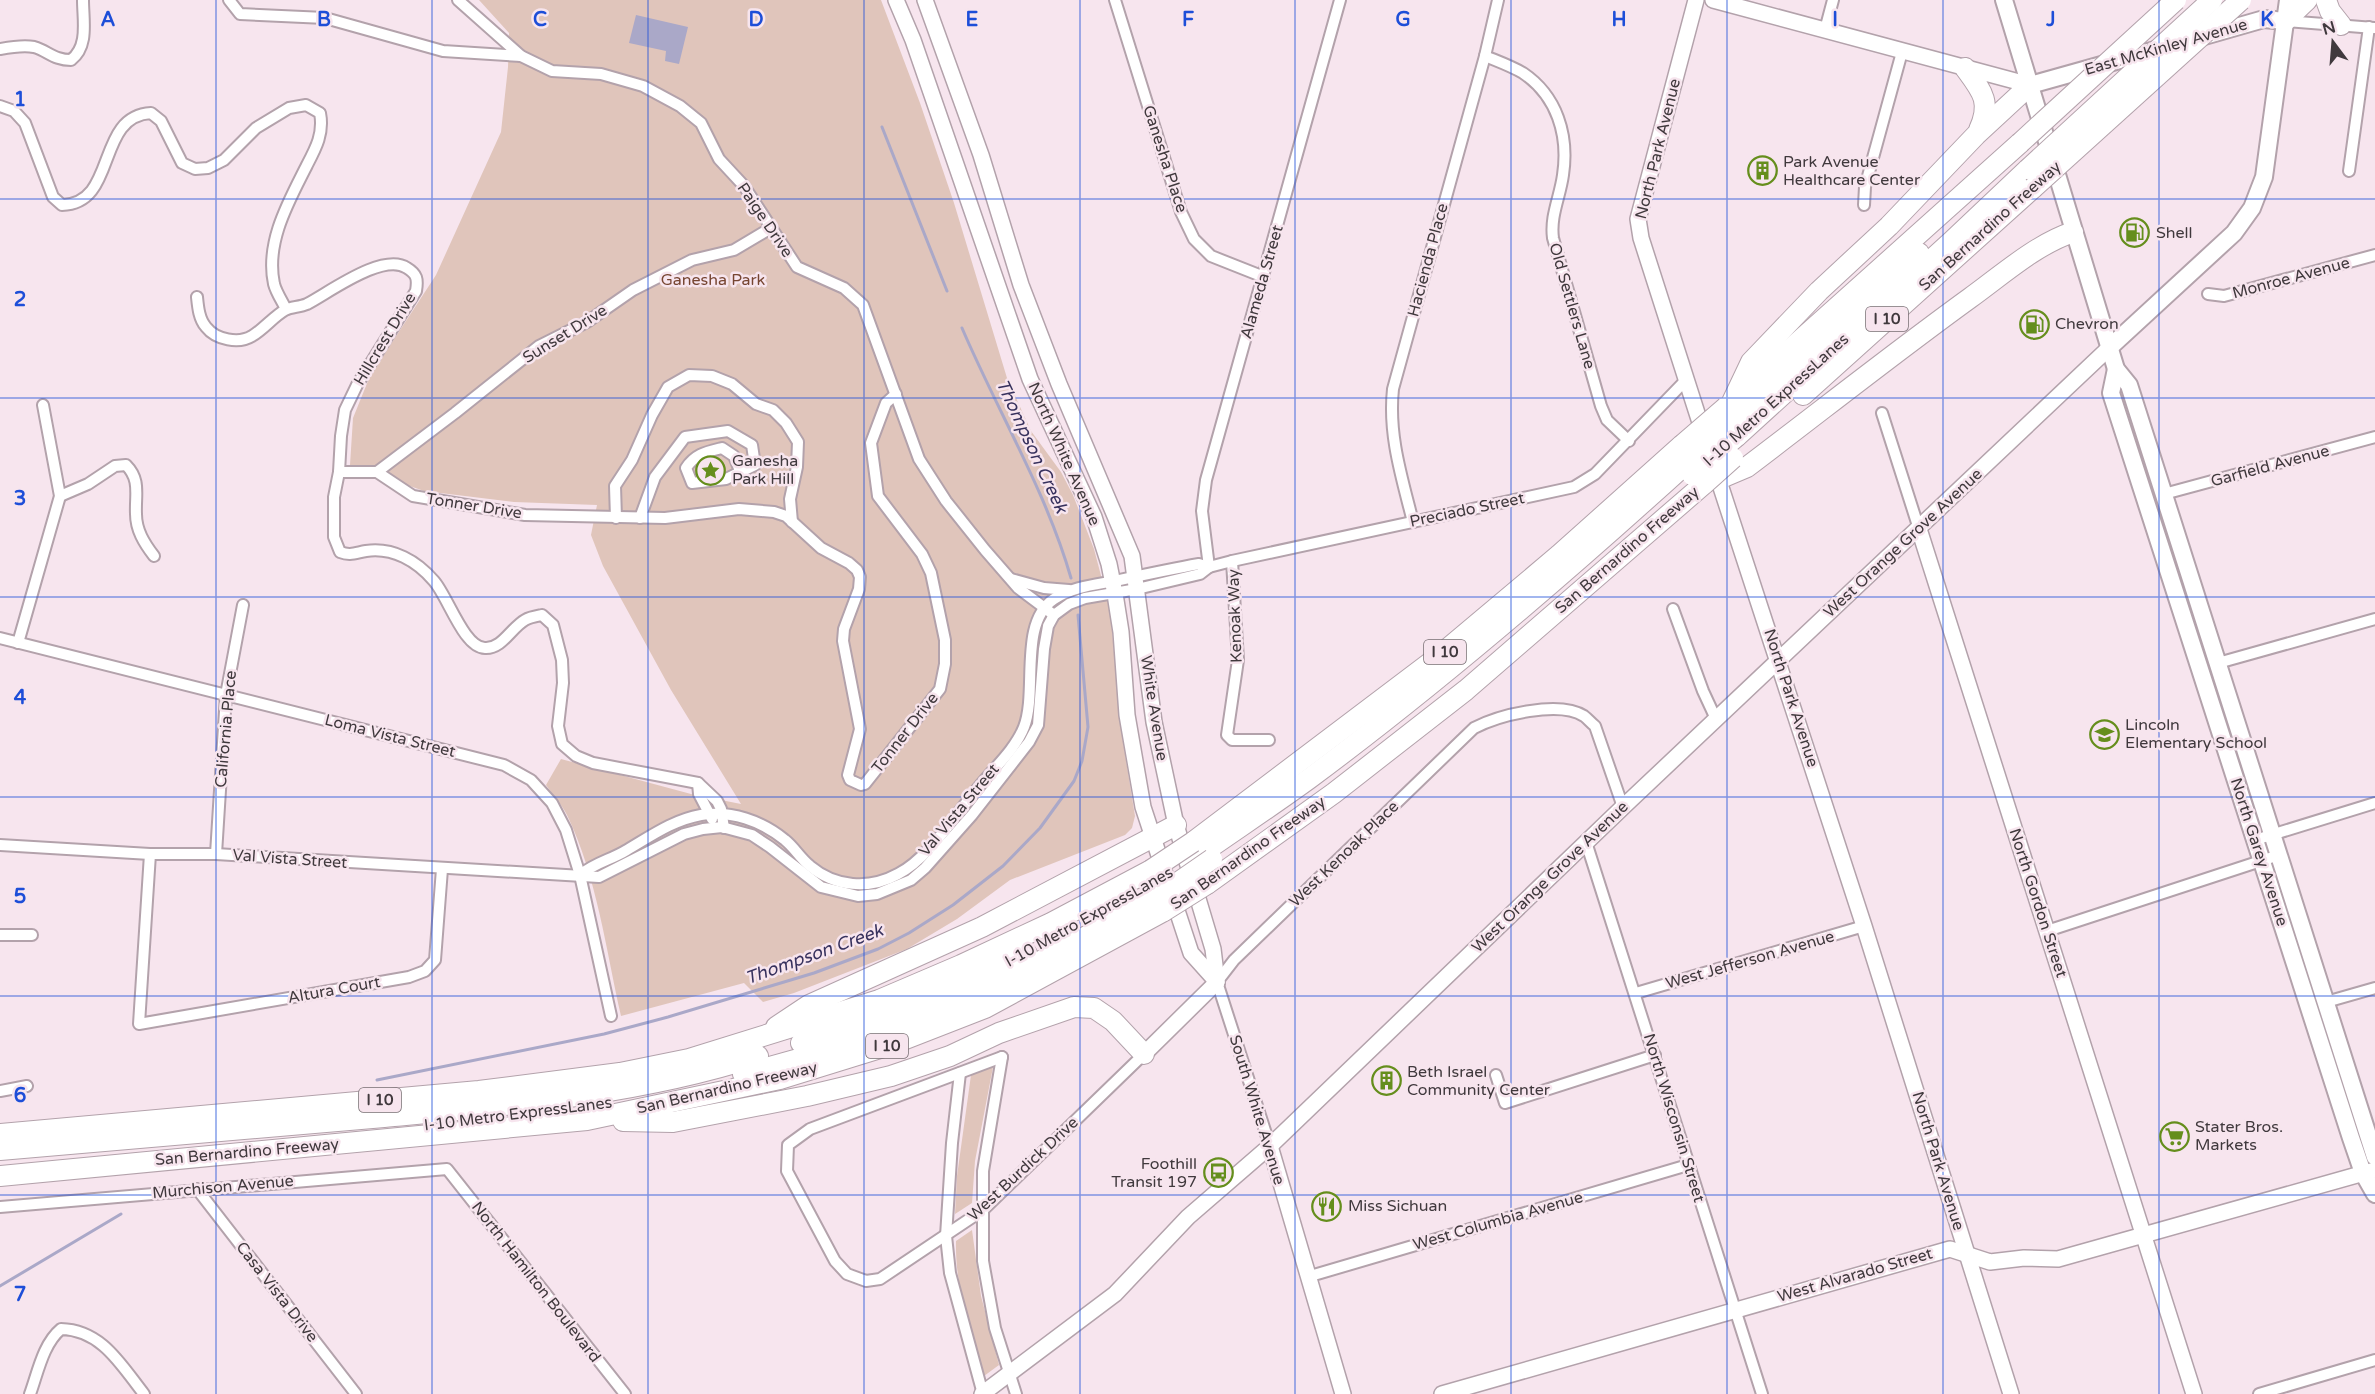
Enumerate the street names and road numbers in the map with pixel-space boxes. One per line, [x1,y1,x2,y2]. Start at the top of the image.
street label: East McKinley Avenue [2082,14,2250,80]
street label: North Park Avenue [1631,77,1685,221]
street label: Ganesha Place [1138,103,1192,215]
street label: San Bernardino Freeway [1915,157,2066,295]
street label: Paige Drive [733,179,797,261]
street label: Hacienda Place [1403,201,1453,319]
street label: Alameda Street [1236,223,1288,341]
street label: Old Settlers Lane [1544,241,1600,371]
street label: Monroe Avenue [2230,253,2352,303]
street label: Hillcrest Drive [349,289,421,389]
street label: Sunset Drive [519,300,611,368]
road number: I 10 [1866,307,1908,331]
street label: I-10 Metro ExpressLanes [1699,329,1853,471]
street label: North White Avenue [1023,379,1105,529]
street label: Garfield Avenue [2208,441,2332,491]
street label: West Orange Grove Avenue [1819,464,1987,622]
street label: San Bernardino Freeway [1551,482,1703,618]
street label: Preciado Street [1408,488,1526,532]
street label: Tonner Drive [425,489,523,523]
street label: Kenoak Way [1223,568,1247,663]
street label: North Park Avenue [1759,626,1823,770]
road number: I 10 [1424,640,1466,664]
street label: White Avenue [1136,654,1172,762]
street label: California Place [211,670,241,788]
street label: Tonner Drive [867,689,943,777]
street label: Loma Vista Street [322,710,458,762]
street label: Val Vista Street [914,760,1004,860]
street label: North Garey Avenue [2226,775,2292,929]
street label: San Bernardino Freeway [1167,792,1330,914]
street label: West Kenoak Place [1285,797,1403,911]
street label: West Orange Grove Avenue [1468,797,1632,957]
street label: North Gordon Street [2004,826,2072,980]
street label: Val Vista Street [232,845,348,873]
street label: I-10 Metro ExpressLanes [1001,862,1177,972]
street label: West Jefferson Avenue [1663,926,1837,994]
street label: Altura Court [286,972,382,1008]
street label: North Wisconsin Street [1639,1031,1709,1205]
street label: South White Avenue [1225,1033,1289,1187]
road number: I 10 [866,1034,908,1058]
street label: San Bernardino Freeway [635,1057,820,1118]
road number: I 10 [359,1088,401,1112]
street label: North Park Avenue [1907,1089,1969,1233]
street label: I-10 Metro ExpressLanes [423,1093,613,1135]
street label: West Burdick Drive [964,1113,1082,1225]
street label: San Bernardino Freeway [154,1134,340,1170]
street label: Murchison Avenue [152,1171,294,1203]
street label: West Columbia Avenue [1411,1187,1585,1255]
street label: North Hamilton Boulevard [467,1198,605,1366]
street label: Casa Vista Drive [232,1238,322,1346]
street label: West Alvarado Street [1775,1243,1935,1307]

